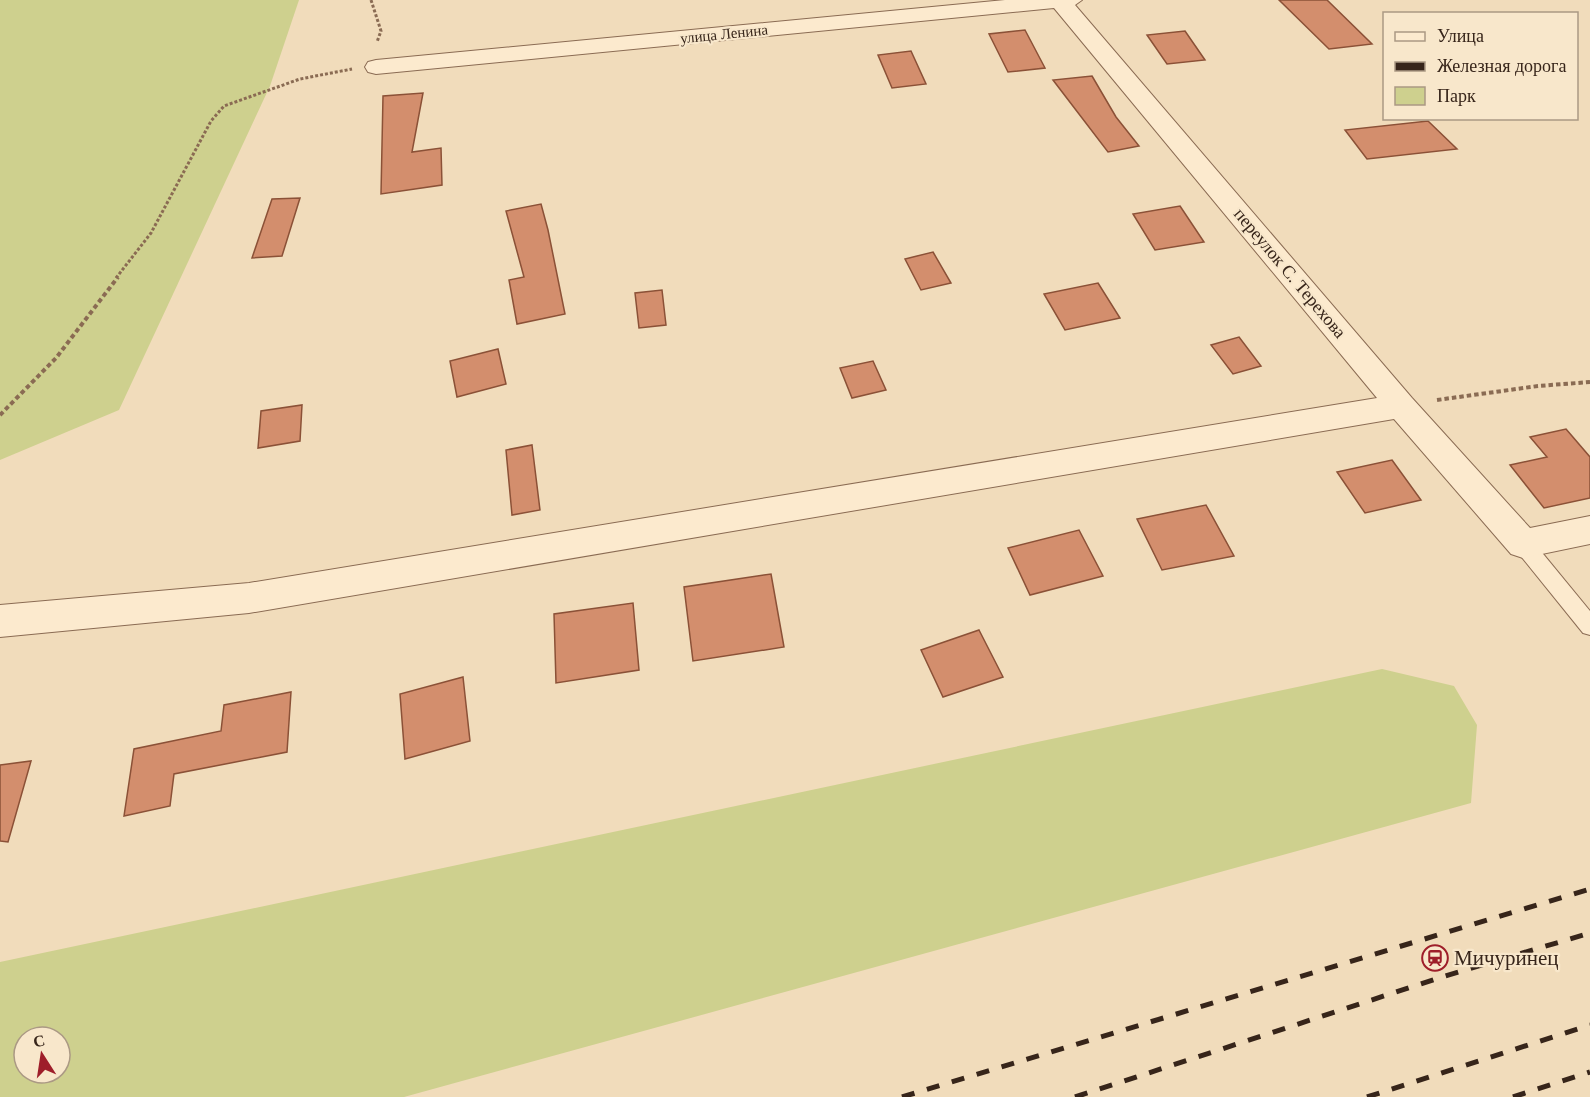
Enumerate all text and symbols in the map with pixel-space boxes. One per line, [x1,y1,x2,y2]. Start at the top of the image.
legend [1383,12,1578,120]
street label: улица Ленина [679,21,769,47]
text: Улица [1437,26,1484,46]
text: Железная дорога [1437,56,1566,76]
text: Парк [1437,86,1476,106]
street label: переулок С. Терехова [1230,204,1350,342]
station icon: Мичуринец [1420,943,1450,973]
place label: Мичуринец [1454,946,1559,970]
north arrow [12,1025,72,1085]
text: С [32,1031,46,1050]

